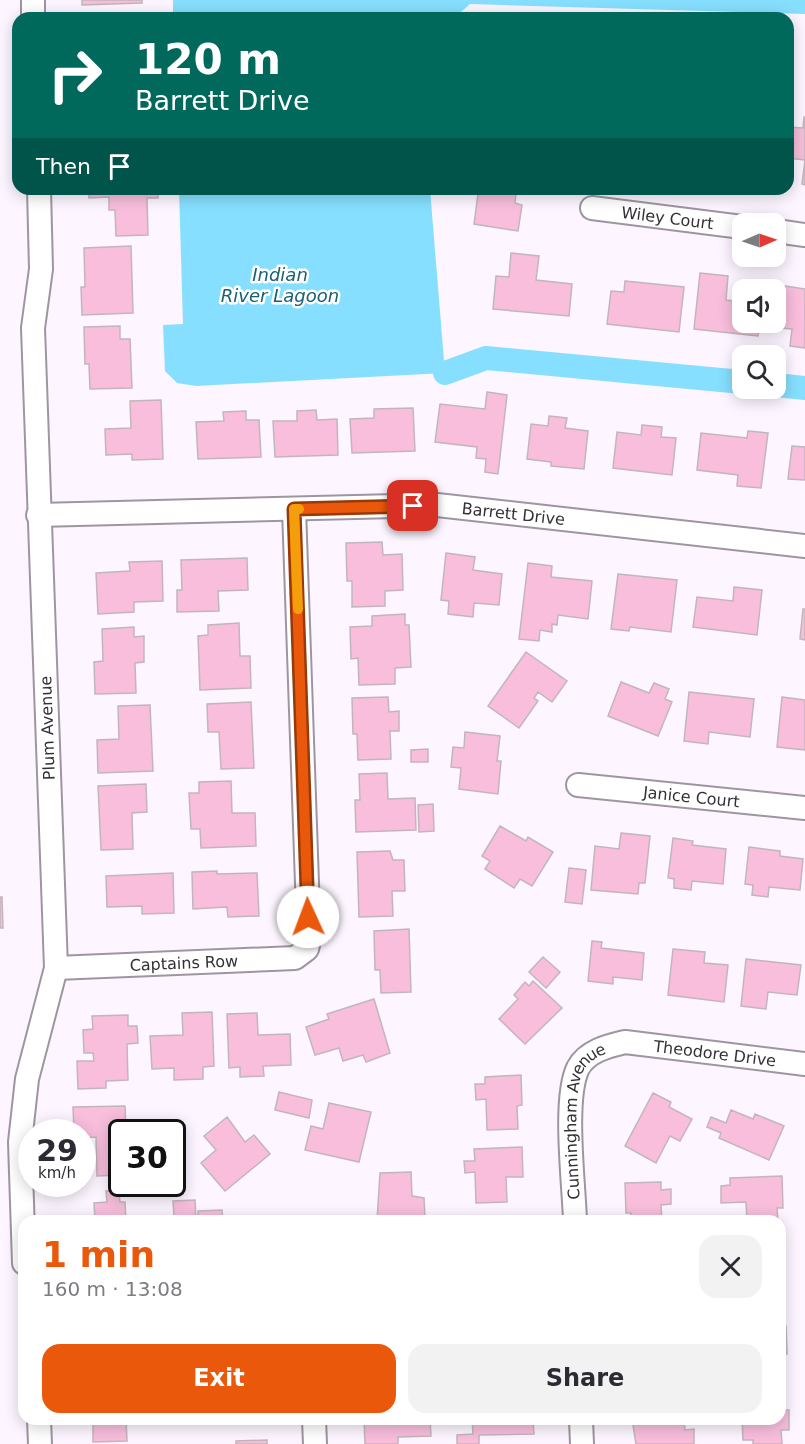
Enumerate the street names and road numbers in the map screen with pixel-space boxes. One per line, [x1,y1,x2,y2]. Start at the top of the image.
street label: Wiley Court [620,203,715,233]
street label: Barrett Drive [461,499,566,529]
street label: Plum Avenue [36,676,59,780]
street label: Janice Court [641,783,740,811]
street label: Captains Row [129,951,239,975]
street label: Theodore Drive [651,1036,777,1070]
street label: Cunningham Avenue [561,1039,608,1200]

